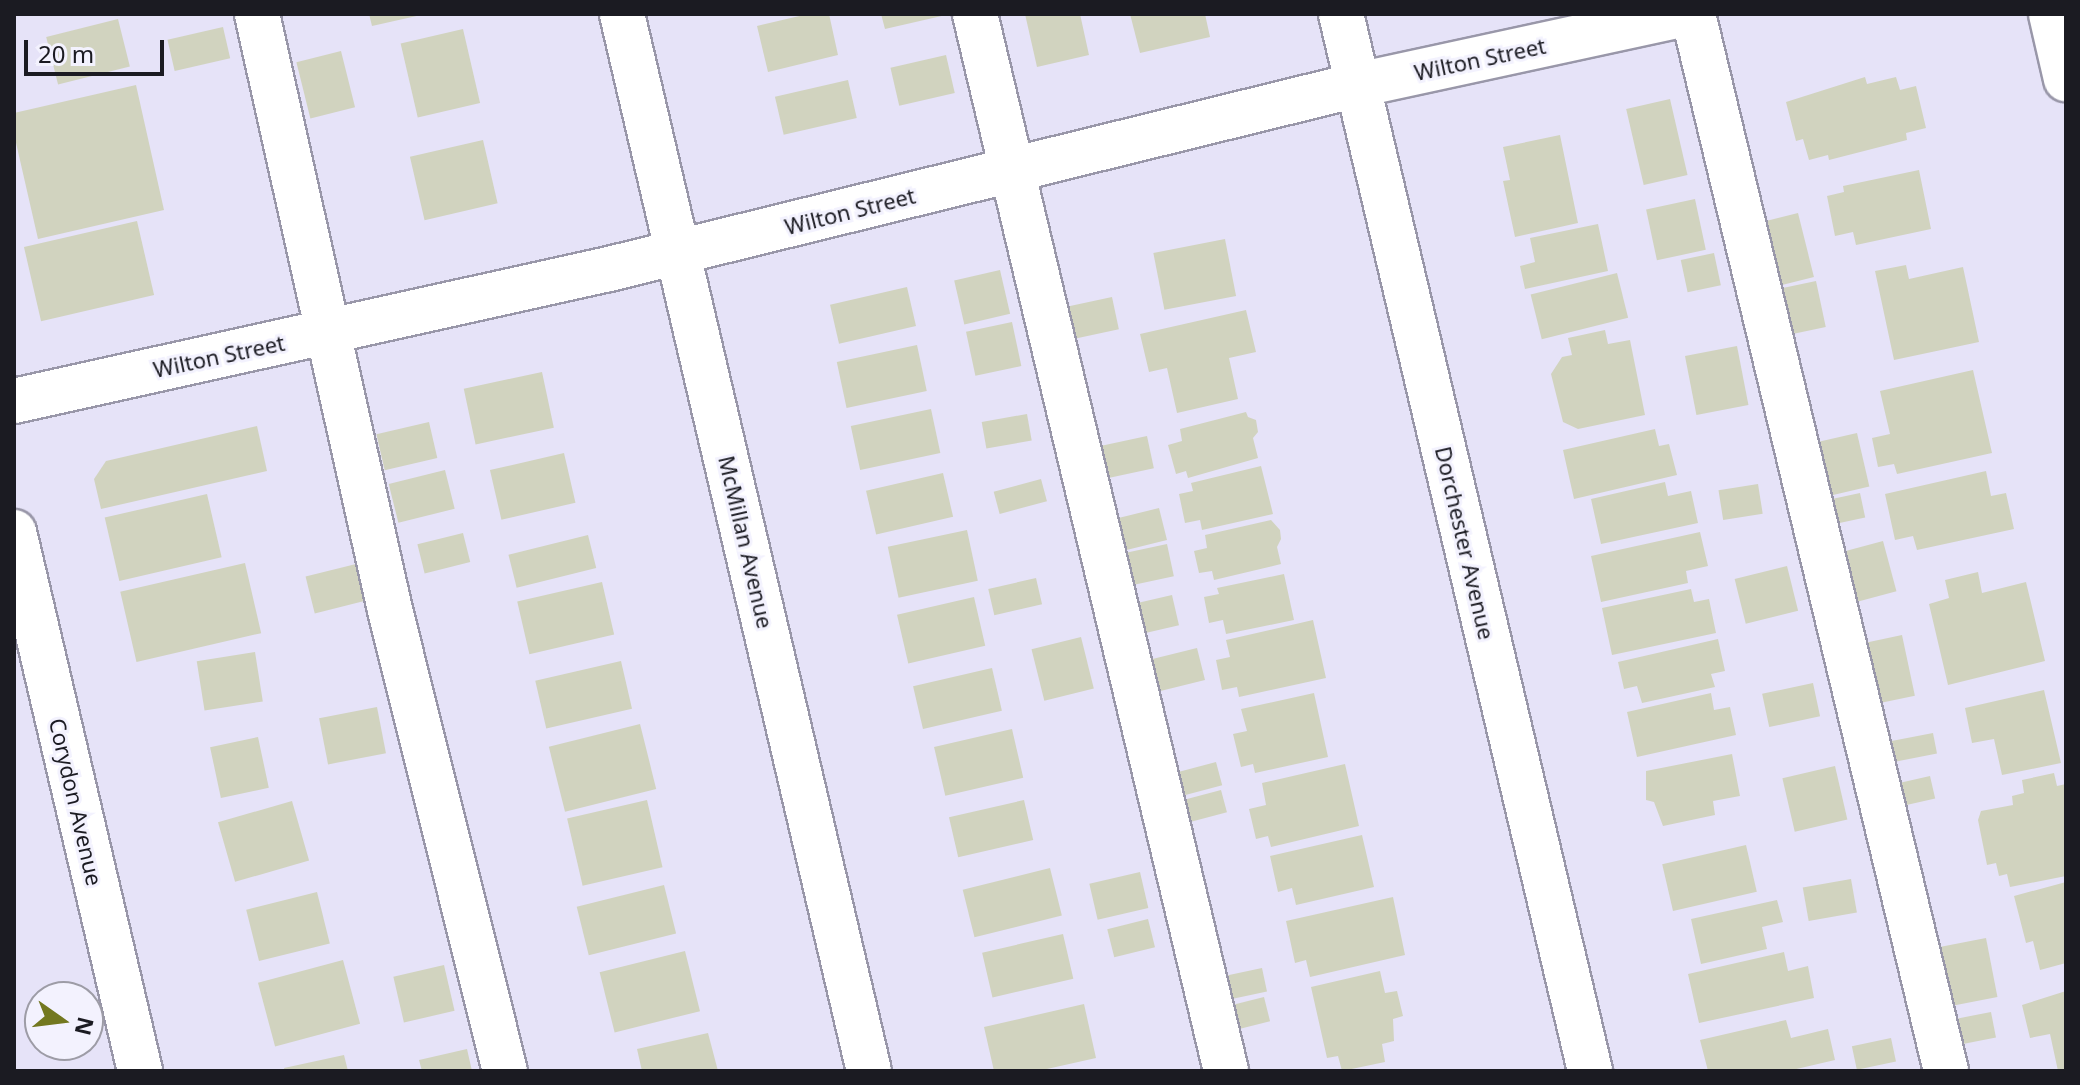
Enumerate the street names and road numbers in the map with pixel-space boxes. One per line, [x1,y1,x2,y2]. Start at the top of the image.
street label: Wilton Street [1412,32,1548,86]
street label: Wilton Street [782,182,918,240]
street label: Wilton Street [151,329,287,383]
street label: Dorchester Avenue [1430,444,1500,642]
street label: McMillan Avenue [713,453,779,631]
street label: Corydon Avenue [44,716,108,888]

